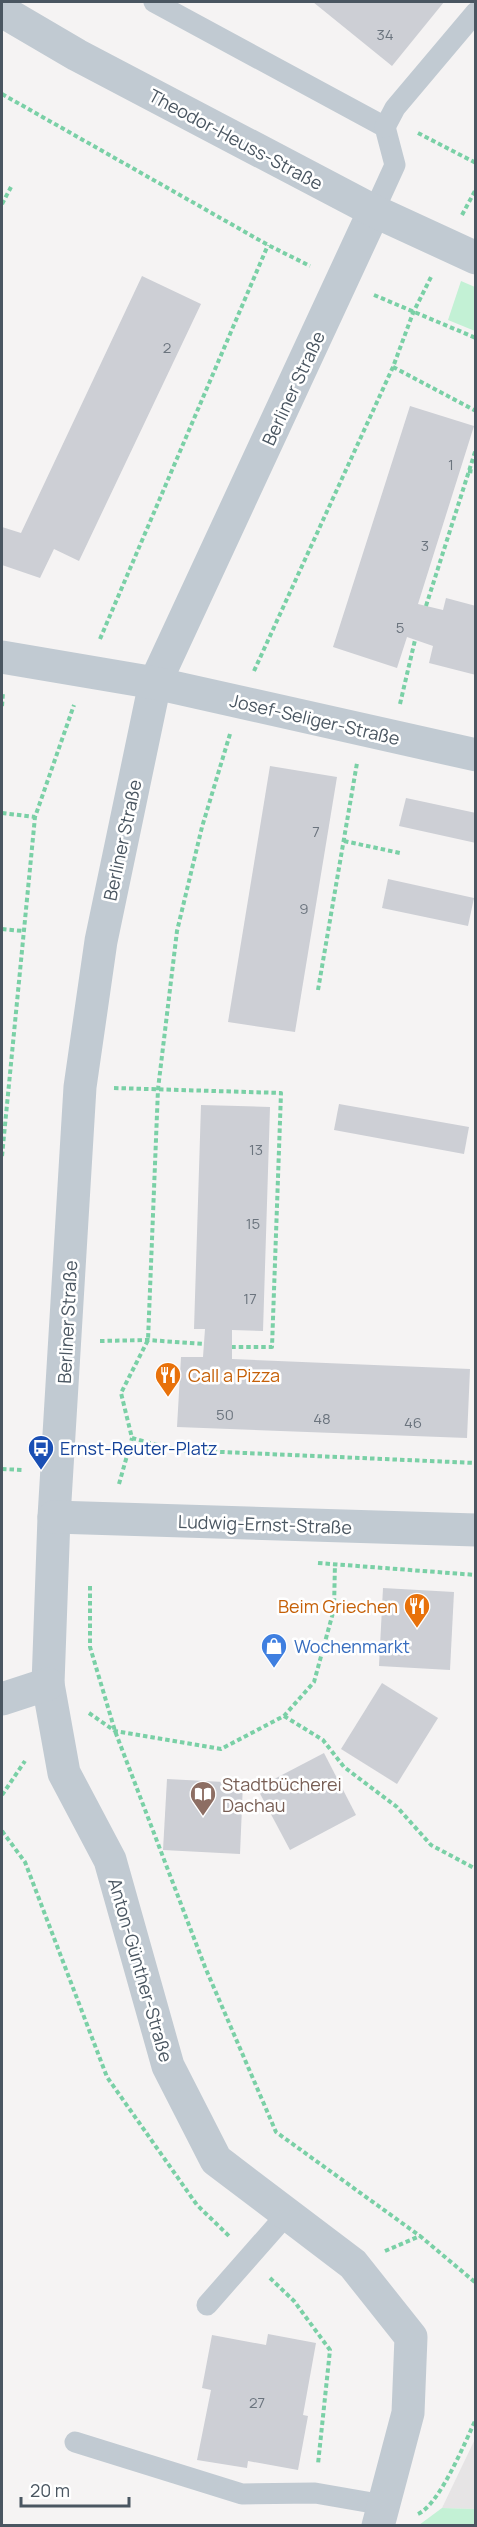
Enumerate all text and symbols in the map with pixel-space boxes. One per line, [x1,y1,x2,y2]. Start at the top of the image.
house number: 34 [376,24,394,45]
street label: Theodor-Heuss-Straße [145,83,327,195]
street label: Berliner Straße [256,327,330,449]
house number: 2 [163,337,171,358]
house number: 1 [448,454,454,475]
house number: 3 [421,535,429,556]
house number: 5 [396,617,404,638]
street label: Josef-Seliger-Straße [228,688,402,750]
street label: Berliner Straße [97,777,147,903]
house number: 7 [312,821,320,842]
house number: 9 [299,898,309,919]
house number: 13 [249,1139,263,1160]
house number: 15 [246,1213,260,1234]
street label: Berliner Straße [52,1260,82,1384]
house number: 17 [243,1288,257,1309]
restaurant icon: Call a Pizza [153,1360,183,1398]
place label: Call a Pizza [188,1363,280,1387]
house number: 50 [216,1404,234,1425]
house number: 48 [313,1408,331,1429]
house number: 46 [404,1412,422,1433]
bus stop icon: Ernst-Reuter-Platz [26,1433,56,1471]
place label: Ernst-Reuter-Platz [60,1436,217,1460]
street label: Ludwig-Ernst-Straße [178,1509,352,1539]
restaurant icon: Beim Griechen [402,1591,432,1629]
place label: Beim Griechen [278,1594,398,1618]
shop icon: Wochenmarkt [259,1631,289,1669]
place label: Wochenmarkt [294,1634,410,1658]
place label: Stadtbücherei Dachau [222,1772,342,1817]
library icon: Stadtbücherei Dachau [188,1779,218,1817]
street label: Anton-Günther-Straße [103,1875,179,2065]
house number: 27 [249,2392,265,2413]
scale bar [21,2470,129,2508]
text: 20 m [30,2478,70,2502]

